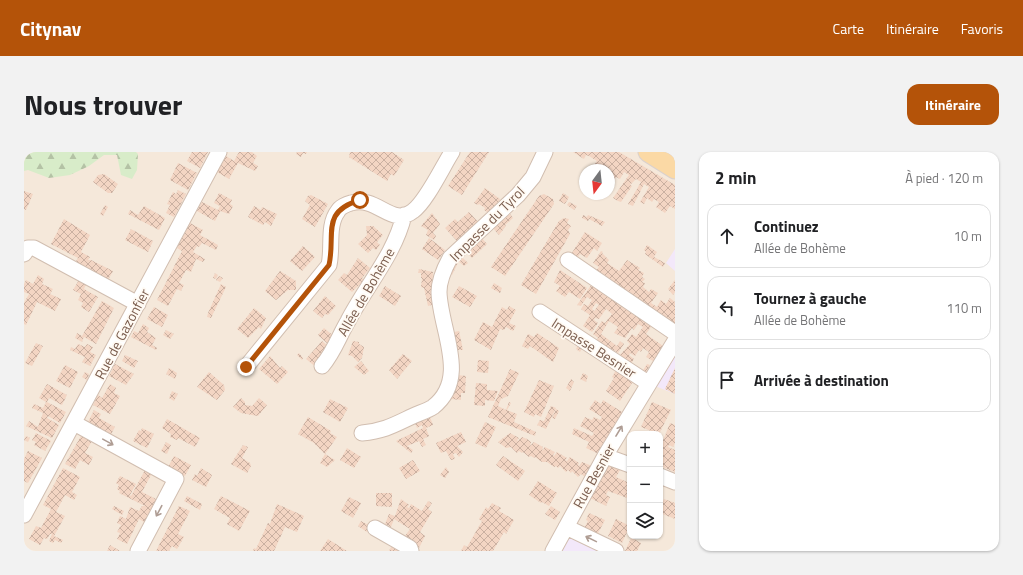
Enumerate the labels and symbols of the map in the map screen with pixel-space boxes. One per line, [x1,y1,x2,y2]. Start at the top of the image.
north arrow [579,164,615,200]
street label: Impasse du Tyrol [444,181,529,266]
route start [351,191,369,209]
street label: Allée de Bohème [332,244,399,340]
street label: Rue de Gazonfier [89,284,154,383]
street label: Impasse Besnier [548,312,641,383]
route end [237,358,255,376]
one-way arrow [616,425,624,437]
one-way arrow [102,438,114,446]
street label: Rue Besnier [567,440,620,512]
one-way arrow [155,505,162,517]
one-way arrow [585,535,597,542]

